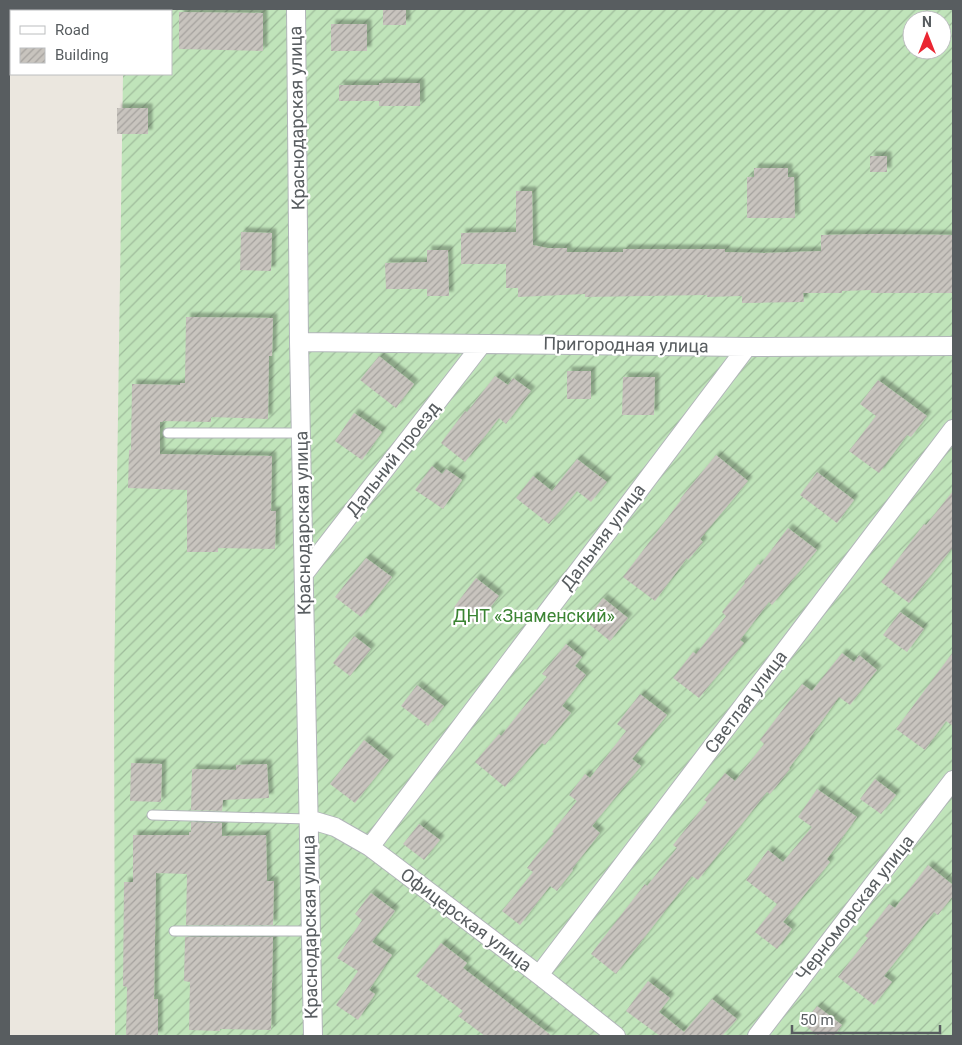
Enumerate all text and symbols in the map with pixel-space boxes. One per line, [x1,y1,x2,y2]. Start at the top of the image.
legend [10,10,172,75]
north arrow [902,10,952,60]
text: N [922,14,932,30]
text: Road [55,21,89,39]
street label: Краснодарская улица [284,26,309,210]
text: Building [55,46,109,64]
street label: Пригородная улица [543,333,709,356]
street label: Дальний проезд [341,397,444,520]
street label: Краснодарская улица [290,431,315,615]
street label: Дальняя улица [556,479,649,594]
park label: ДНТ «Знаменский» [453,605,615,626]
street label: Светлая улица [700,646,791,757]
street label: Черноморская улица [791,831,918,985]
street label: Краснодарская улица [297,835,322,1019]
street label: Офицерская улица [397,863,536,976]
scale bar [792,1002,940,1034]
text: 50 m [800,1011,834,1029]

